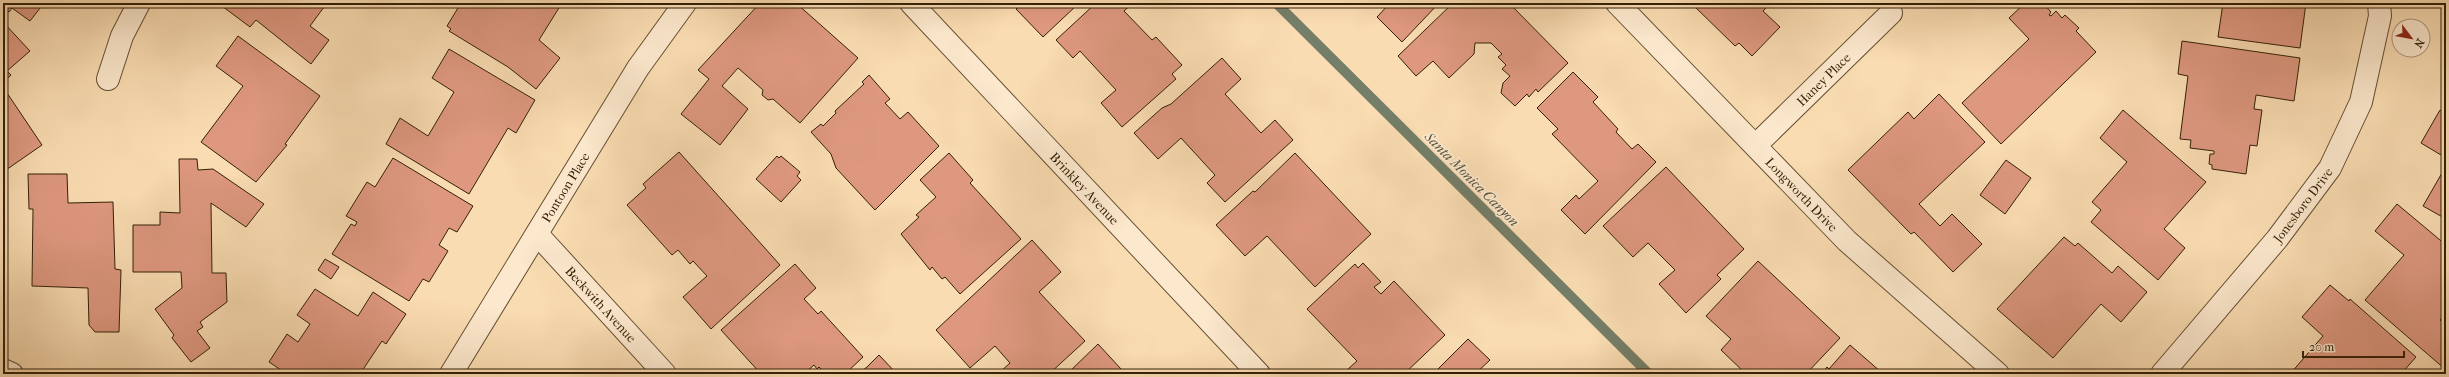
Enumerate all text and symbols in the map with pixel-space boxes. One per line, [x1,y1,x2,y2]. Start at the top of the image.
north arrow [2391,18,2431,58]
text: N [2411,36,2427,51]
street label: Haney Place [1794,50,1854,109]
water label: Santa Monica Canyon [1420,128,1522,230]
street label: Pontoon Place [539,149,593,225]
street label: Brinkley Avenue [1047,149,1122,228]
street label: Longworth Drive [1762,154,1841,235]
street label: Jonesboro Drive [2269,164,2336,246]
street label: Beckwith Avenue [562,263,640,346]
scale bar [2303,333,2404,359]
text: 20 m [2309,340,2334,354]

